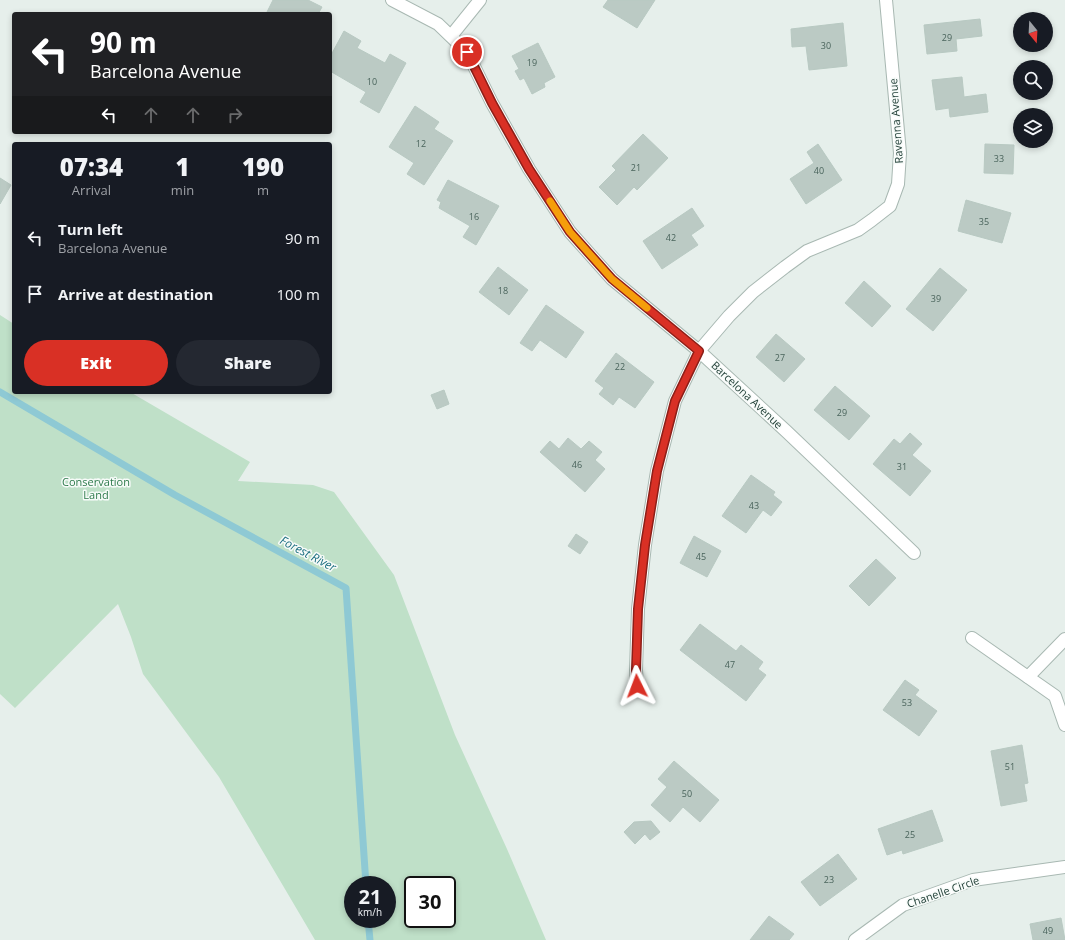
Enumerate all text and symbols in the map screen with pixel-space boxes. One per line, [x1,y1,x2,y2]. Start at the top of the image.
north arrow [1013,12,1053,52]
map controls [1013,12,1053,148]
text: 90 m [90,23,157,61]
icon: left [24,28,76,80]
house number: 29 [942,31,952,44]
pin [450,35,484,69]
house number: 30 [821,39,831,52]
icon: arrive [456,41,478,63]
house number: 19 [527,56,537,69]
text: Barcelona Avenue [90,59,241,83]
button: search [1013,60,1053,100]
house number: 10 [367,75,377,88]
street label: Ravenna Avenue [885,78,906,164]
icon: left [98,104,120,126]
icon: ahead [140,104,162,126]
icon: ahead [182,104,204,126]
icon: right [224,104,246,126]
button: layers [1013,108,1053,148]
house number: 12 [416,137,426,150]
text: 07:34 [60,150,123,183]
text: 1 [175,150,190,183]
text: 190 [242,150,284,183]
house number: 33 [994,152,1004,165]
house number: 21 [631,161,641,174]
house number: 40 [814,164,824,177]
text: Arrival [72,181,111,199]
text: min [171,181,194,199]
text: m [257,181,269,199]
house number: 16 [469,210,479,223]
house number: 35 [979,215,989,228]
text: Turn left [58,219,123,239]
icon: left [24,227,46,249]
text: 90 m [285,228,320,248]
house number: 42 [666,231,676,244]
text: Barcelona Avenue [58,239,167,257]
icon: arrive [24,283,46,305]
text: Arrive at destination [58,284,213,304]
text: 100 m [276,284,320,304]
house number: 18 [498,284,508,297]
house number: 39 [931,292,941,305]
button: Exit [24,340,168,386]
button: Share [176,340,320,386]
house number: 27 [775,351,785,364]
street label: Barcelona Avenue [708,358,786,432]
house number: 22 [615,360,625,373]
house number: 29 [837,406,847,419]
house number: 46 [572,458,582,471]
house number: 31 [897,460,907,473]
park label: Conservation Land [62,474,130,502]
house number: 43 [749,499,759,512]
water label: Forest River [277,532,341,576]
house number: 45 [696,550,706,563]
house number: 47 [725,658,735,671]
position arrow [616,665,658,707]
house number: 53 [902,696,912,709]
house number: 51 [1005,760,1015,773]
house number: 50 [682,787,692,800]
house number: 25 [905,828,915,841]
street label: Chanelle Circle [905,872,981,911]
house number: 23 [824,873,834,886]
speed limit sign: 30 [404,876,456,928]
text: 21 [359,883,381,910]
text: km/h [358,905,382,919]
house number: 49 [1043,924,1053,937]

